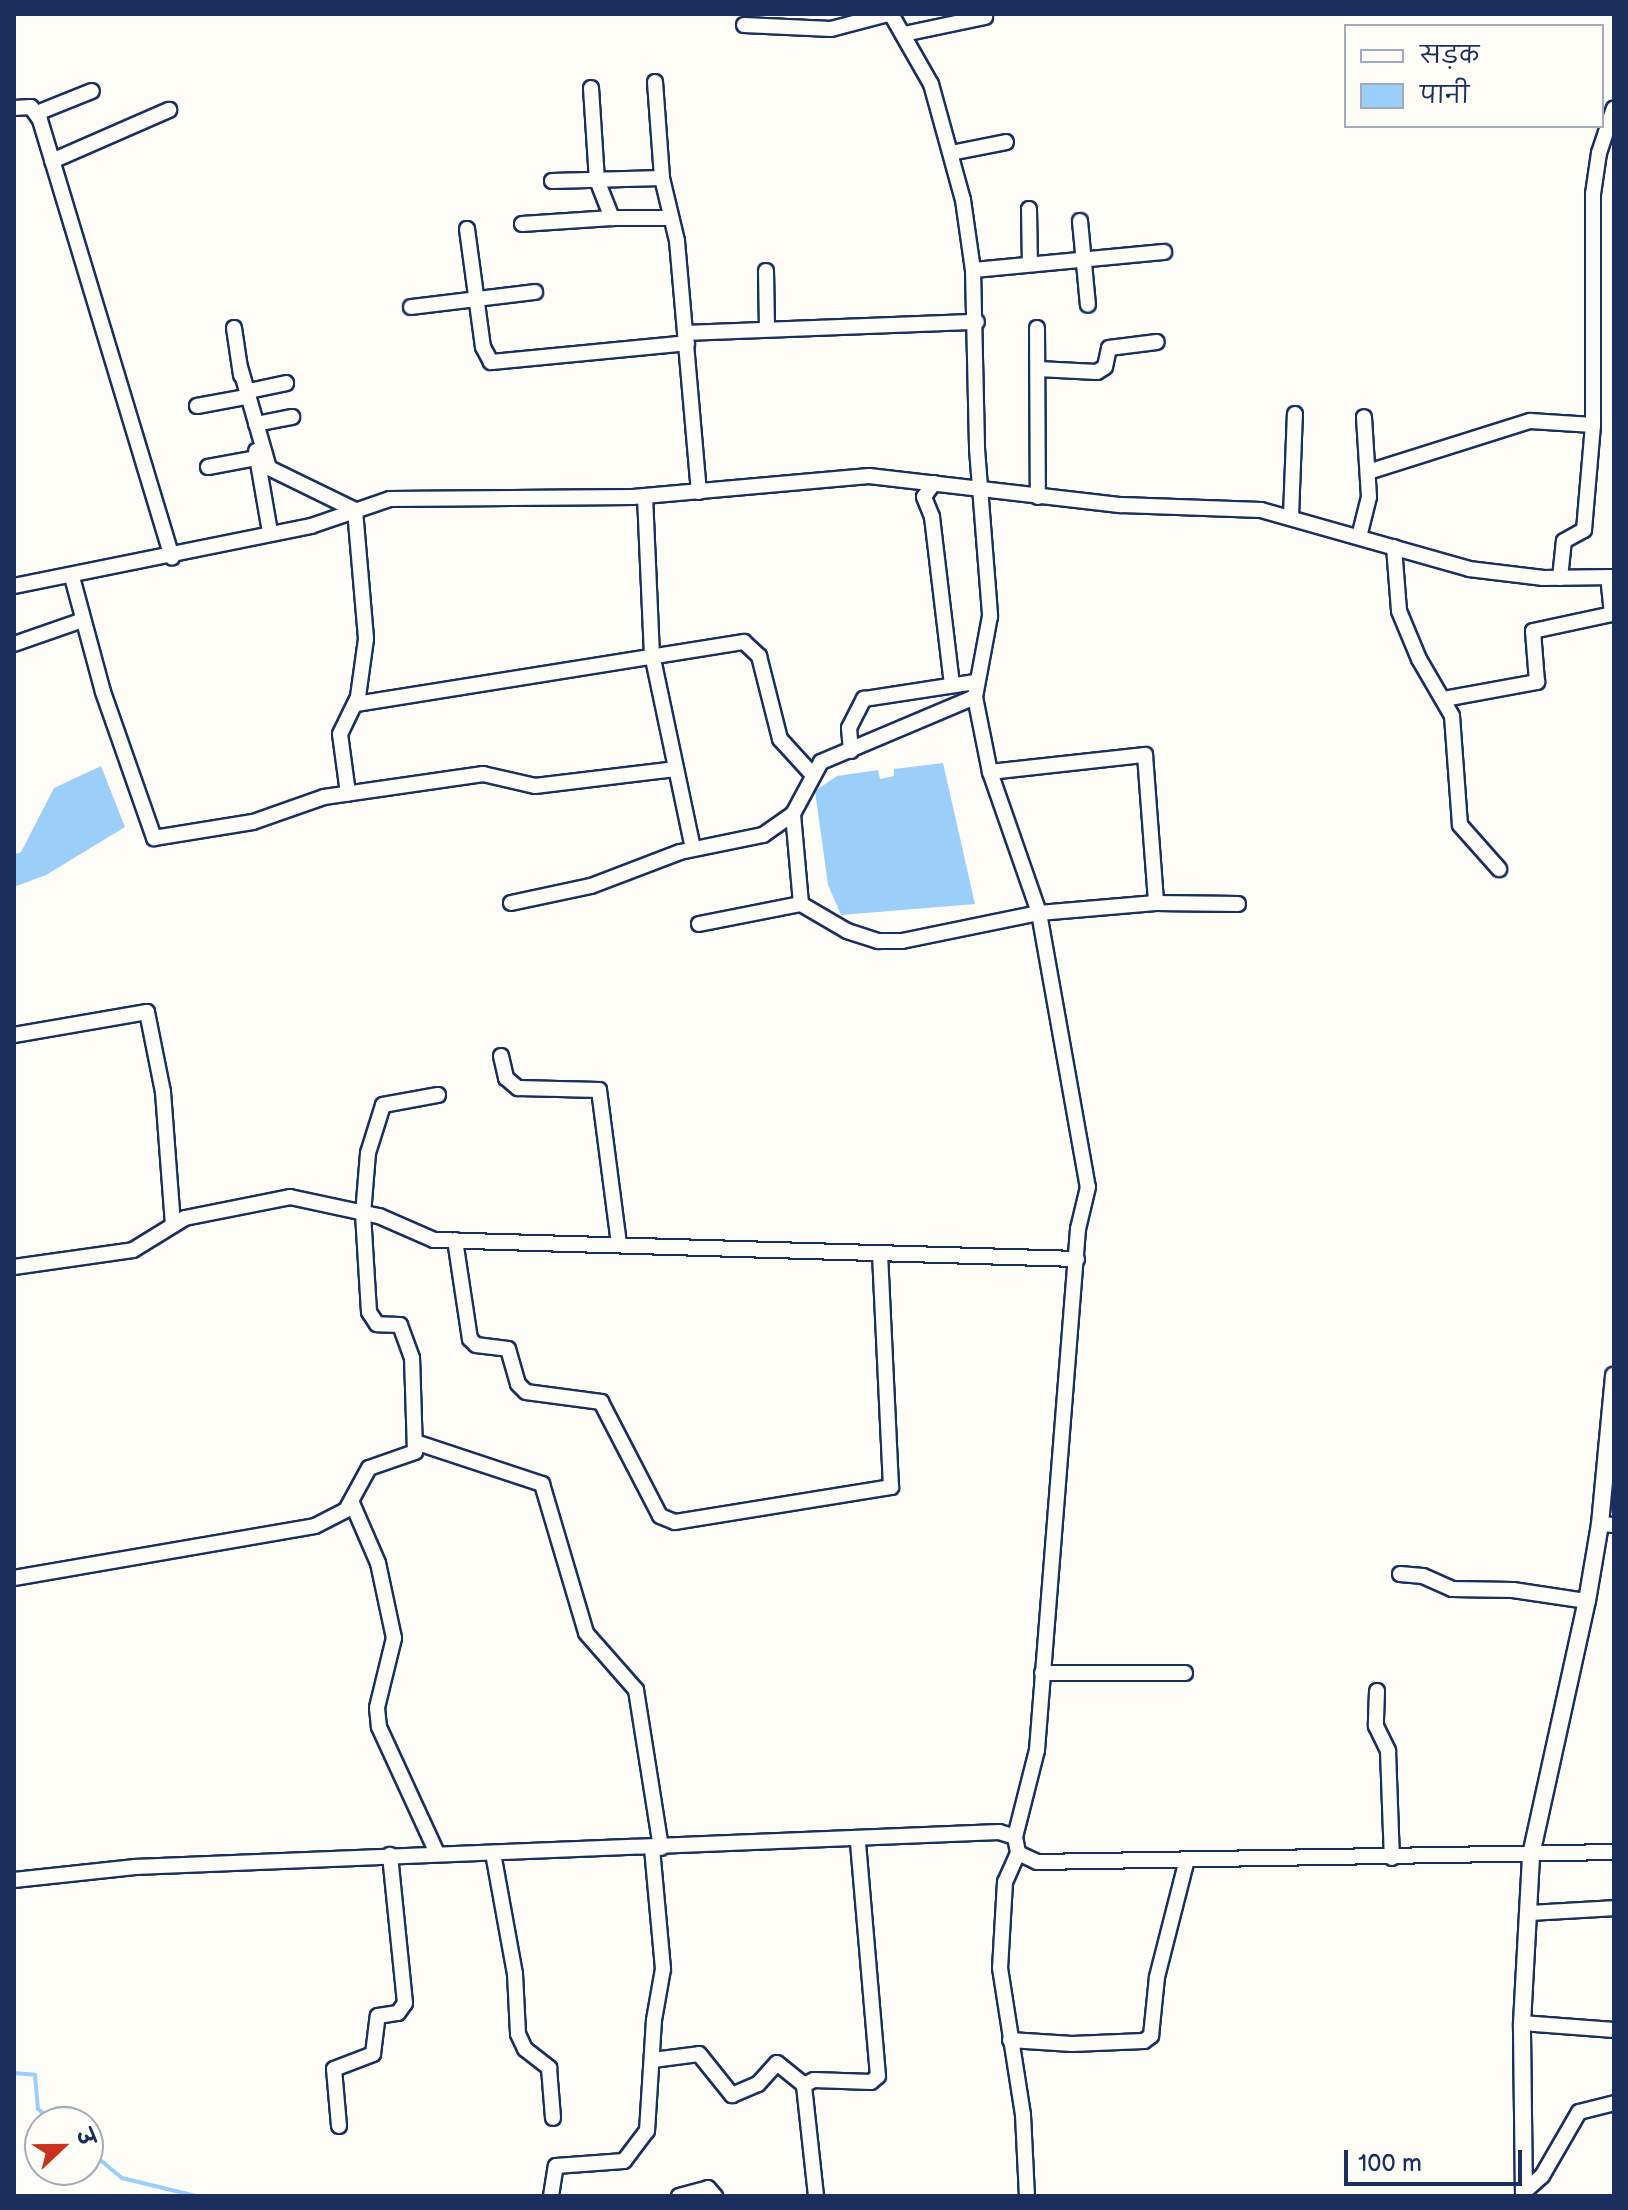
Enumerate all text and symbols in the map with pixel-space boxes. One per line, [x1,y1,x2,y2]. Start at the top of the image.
legend [1344,24,1604,128]
text: सड़क [1420,41,1479,70]
text: पानी [1420,81,1469,110]
north arrow [24,2106,104,2186]
text: उ [70,2126,100,2149]
scale bar [1348,2134,1526,2184]
text: 100 m [1358,2149,1422,2178]

